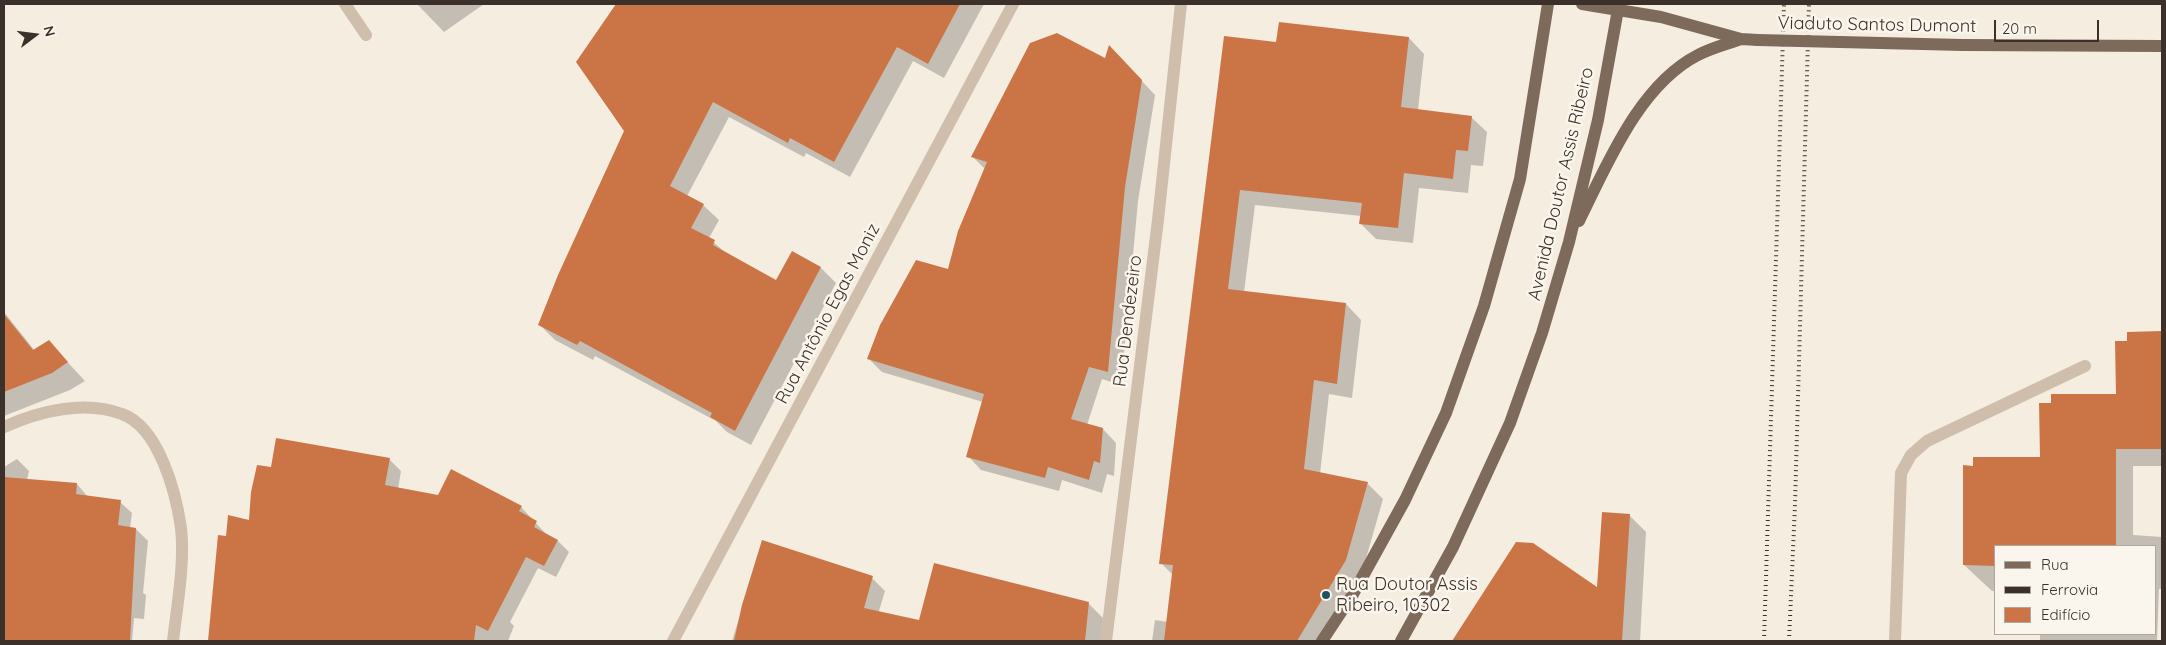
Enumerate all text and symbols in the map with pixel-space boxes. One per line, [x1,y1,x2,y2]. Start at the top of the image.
north arrow [10,10,60,60]
scale bar [1996,10,2101,42]
street label: Viaduto Santos Dumont [1778,12,1976,38]
text: 20 m [2002,19,2037,38]
text: N [39,24,60,38]
street label: Avenida Doutor Assis Ribeiro [1524,65,1598,303]
street label: Rua Antônio Egas Moniz [771,220,885,408]
street label: Rua Dendezeiro [1109,254,1147,388]
legend [1994,545,2156,635]
text: Rua [2041,555,2069,574]
place label: Rua Doutor Assis Ribeiro, 10302 [1336,574,1478,616]
text: Ferrovia [2041,580,2098,599]
marker: Rua Doutor Assis Ribeiro, 10302 [1320,589,1332,601]
text: Edifício [2041,605,2090,624]

